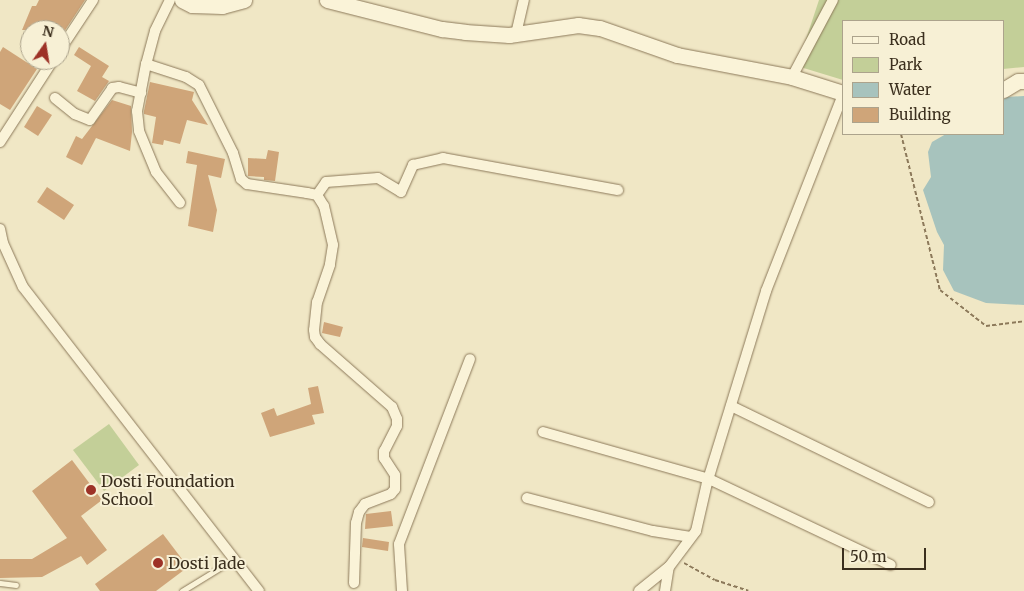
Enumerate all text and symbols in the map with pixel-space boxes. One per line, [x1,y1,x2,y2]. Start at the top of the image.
north arrow [20,20,70,70]
legend [842,20,1004,135]
text: N [41,21,56,41]
text: Road [889,30,925,49]
text: Park [889,55,922,74]
text: Water [889,80,931,99]
text: Building [889,105,951,124]
place label: Dosti Foundation School [101,471,235,509]
marker: Dosti Foundation School [85,484,97,496]
scale bar [844,538,928,570]
text: 50 m [850,547,887,566]
place label: Dosti Jade [168,553,245,573]
marker: Dosti Jade [152,557,164,569]

